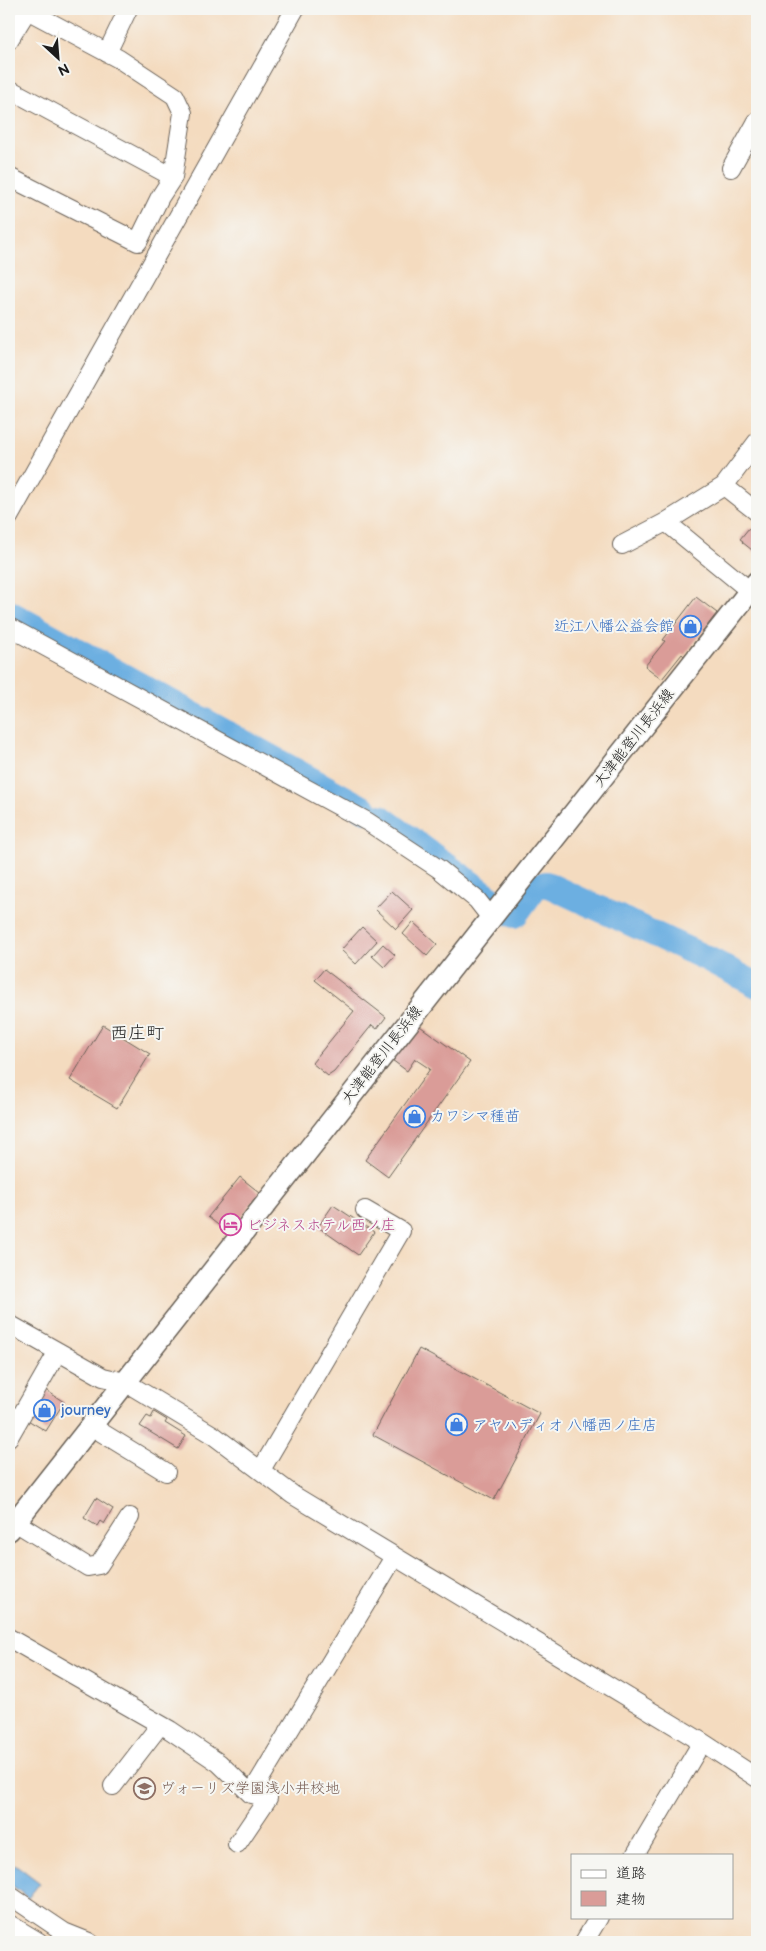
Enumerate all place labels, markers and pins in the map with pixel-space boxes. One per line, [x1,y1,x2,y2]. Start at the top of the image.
shop icon: 近江八幡公益会館 [678,614,702,638]
place label: 近江八幡公益会館 [554,617,674,636]
shop icon: カワシマ種苗 [402,1104,426,1128]
place label: カワシマ種苗 [430,1107,520,1126]
hotel icon: ビジネスホテル西ノ庄 [219,1213,243,1237]
place label: ビジネスホテル西ノ庄 [247,1216,396,1235]
shop icon: journey [33,1398,57,1422]
place label: journey [60,1401,111,1420]
shop icon: アヤハディオ 八幡西ノ庄店 [445,1413,469,1437]
place label: アヤハディオ 八幡西ノ庄店 [473,1416,657,1435]
school or university icon: ヴォーリズ学園浅小井校地 [132,1776,156,1800]
place label: ヴォーリズ学園浅小井校地 [160,1779,340,1798]

